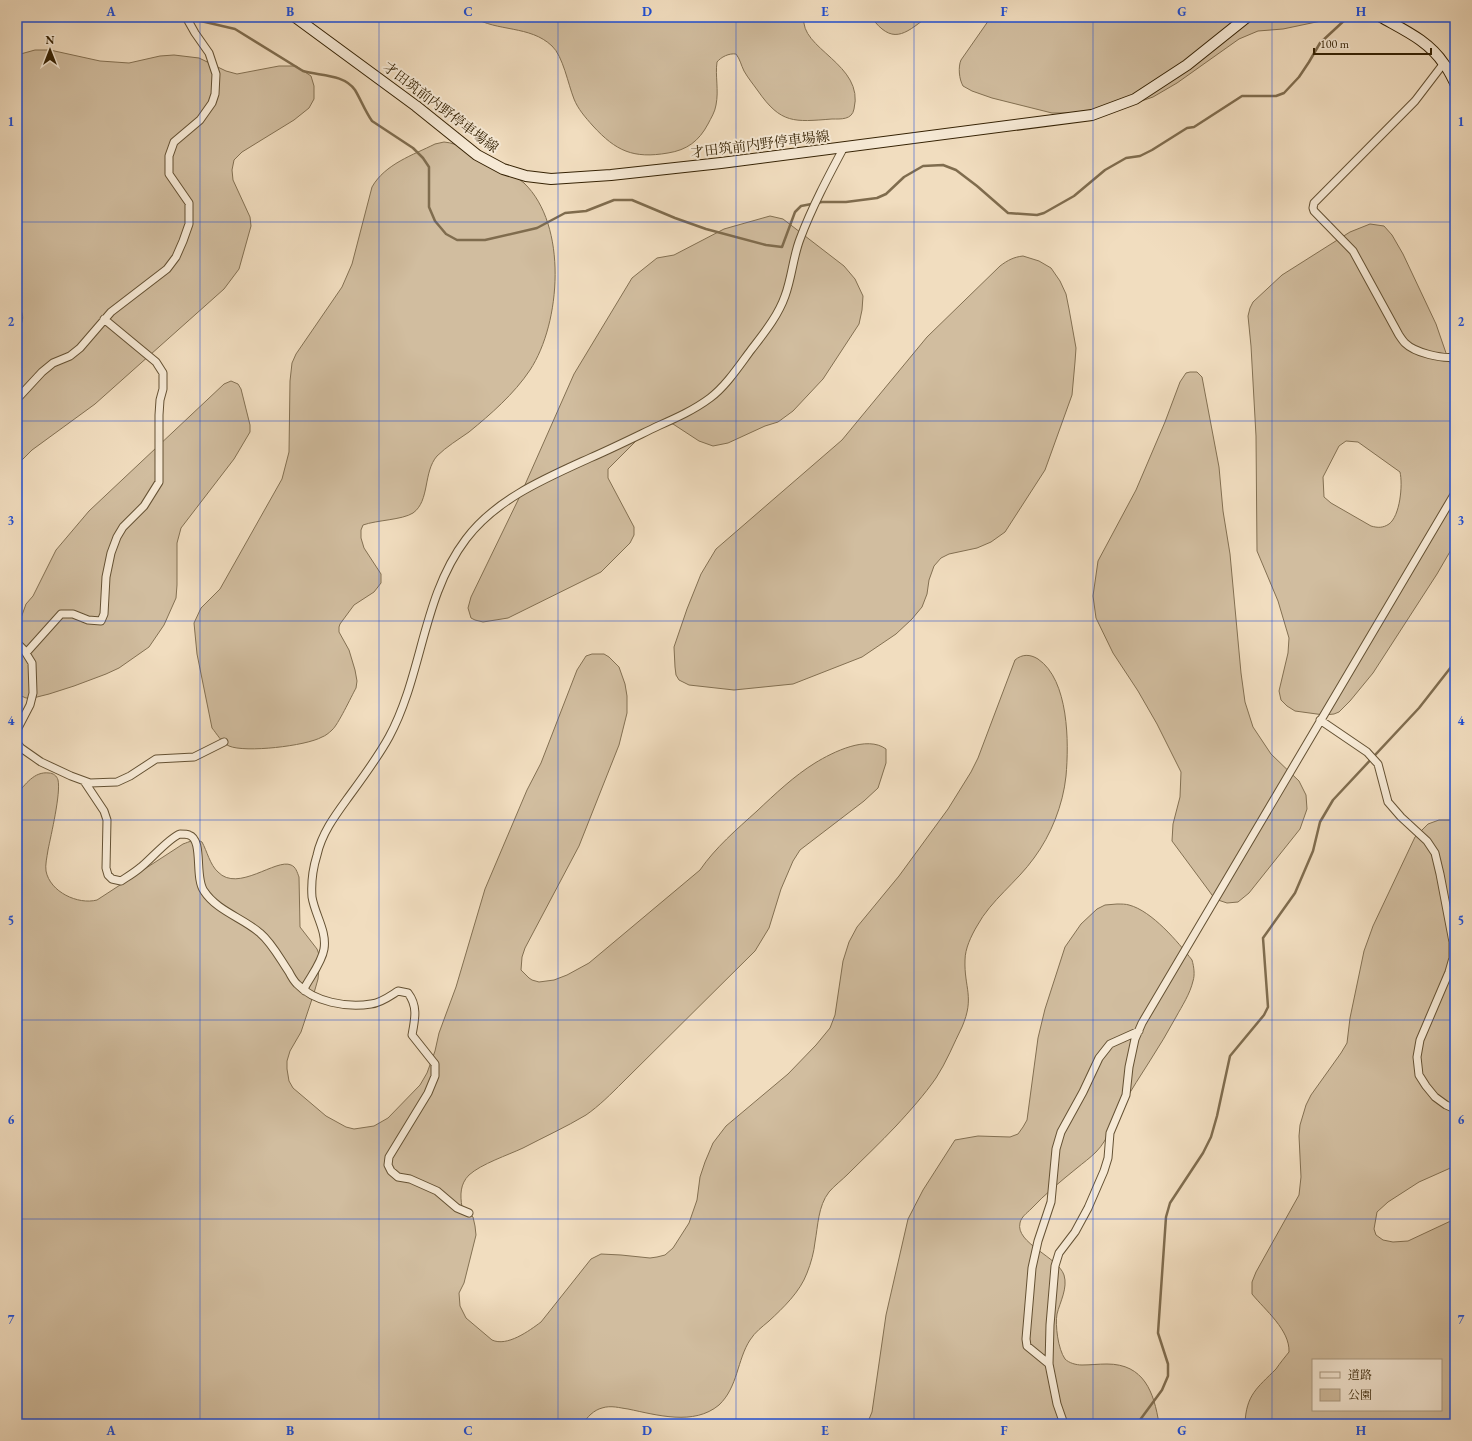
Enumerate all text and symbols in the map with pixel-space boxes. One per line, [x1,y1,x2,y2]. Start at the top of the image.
text: A [105,3,116,20]
text: B [286,3,294,20]
text: C [463,3,473,20]
text: D [642,3,652,20]
text: E [821,3,829,20]
text: F [1000,3,1008,20]
text: G [1177,3,1187,20]
text: H [1356,3,1367,20]
north arrow [30,30,70,70]
scale bar [1314,30,1431,56]
text: N [46,33,55,47]
text: 100 m [1320,36,1350,52]
street label: 才田筑前内野停車場線 [380,58,502,156]
text: 1 [8,113,15,130]
text: 1 [1458,113,1465,130]
street label: 才田筑前内野停車場線 [689,127,831,161]
text: 2 [8,313,15,330]
text: 2 [1458,313,1465,330]
text: 3 [8,512,15,529]
text: 3 [1458,512,1465,529]
text: 4 [8,712,15,729]
text: 4 [1458,712,1465,729]
text: 5 [8,912,14,929]
text: 5 [1458,912,1464,929]
text: 6 [8,1111,15,1128]
text: 6 [1458,1111,1465,1128]
text: 7 [8,1311,15,1328]
text: 7 [1458,1311,1465,1328]
legend [1312,1359,1442,1411]
text: 道路 [1348,1367,1372,1383]
text: 公園 [1348,1387,1372,1403]
text: A [105,1422,116,1439]
text: B [286,1422,294,1439]
text: C [463,1422,473,1439]
text: D [642,1422,652,1439]
text: E [821,1422,829,1439]
text: F [1000,1422,1008,1439]
text: G [1177,1422,1187,1439]
text: H [1356,1422,1367,1439]

